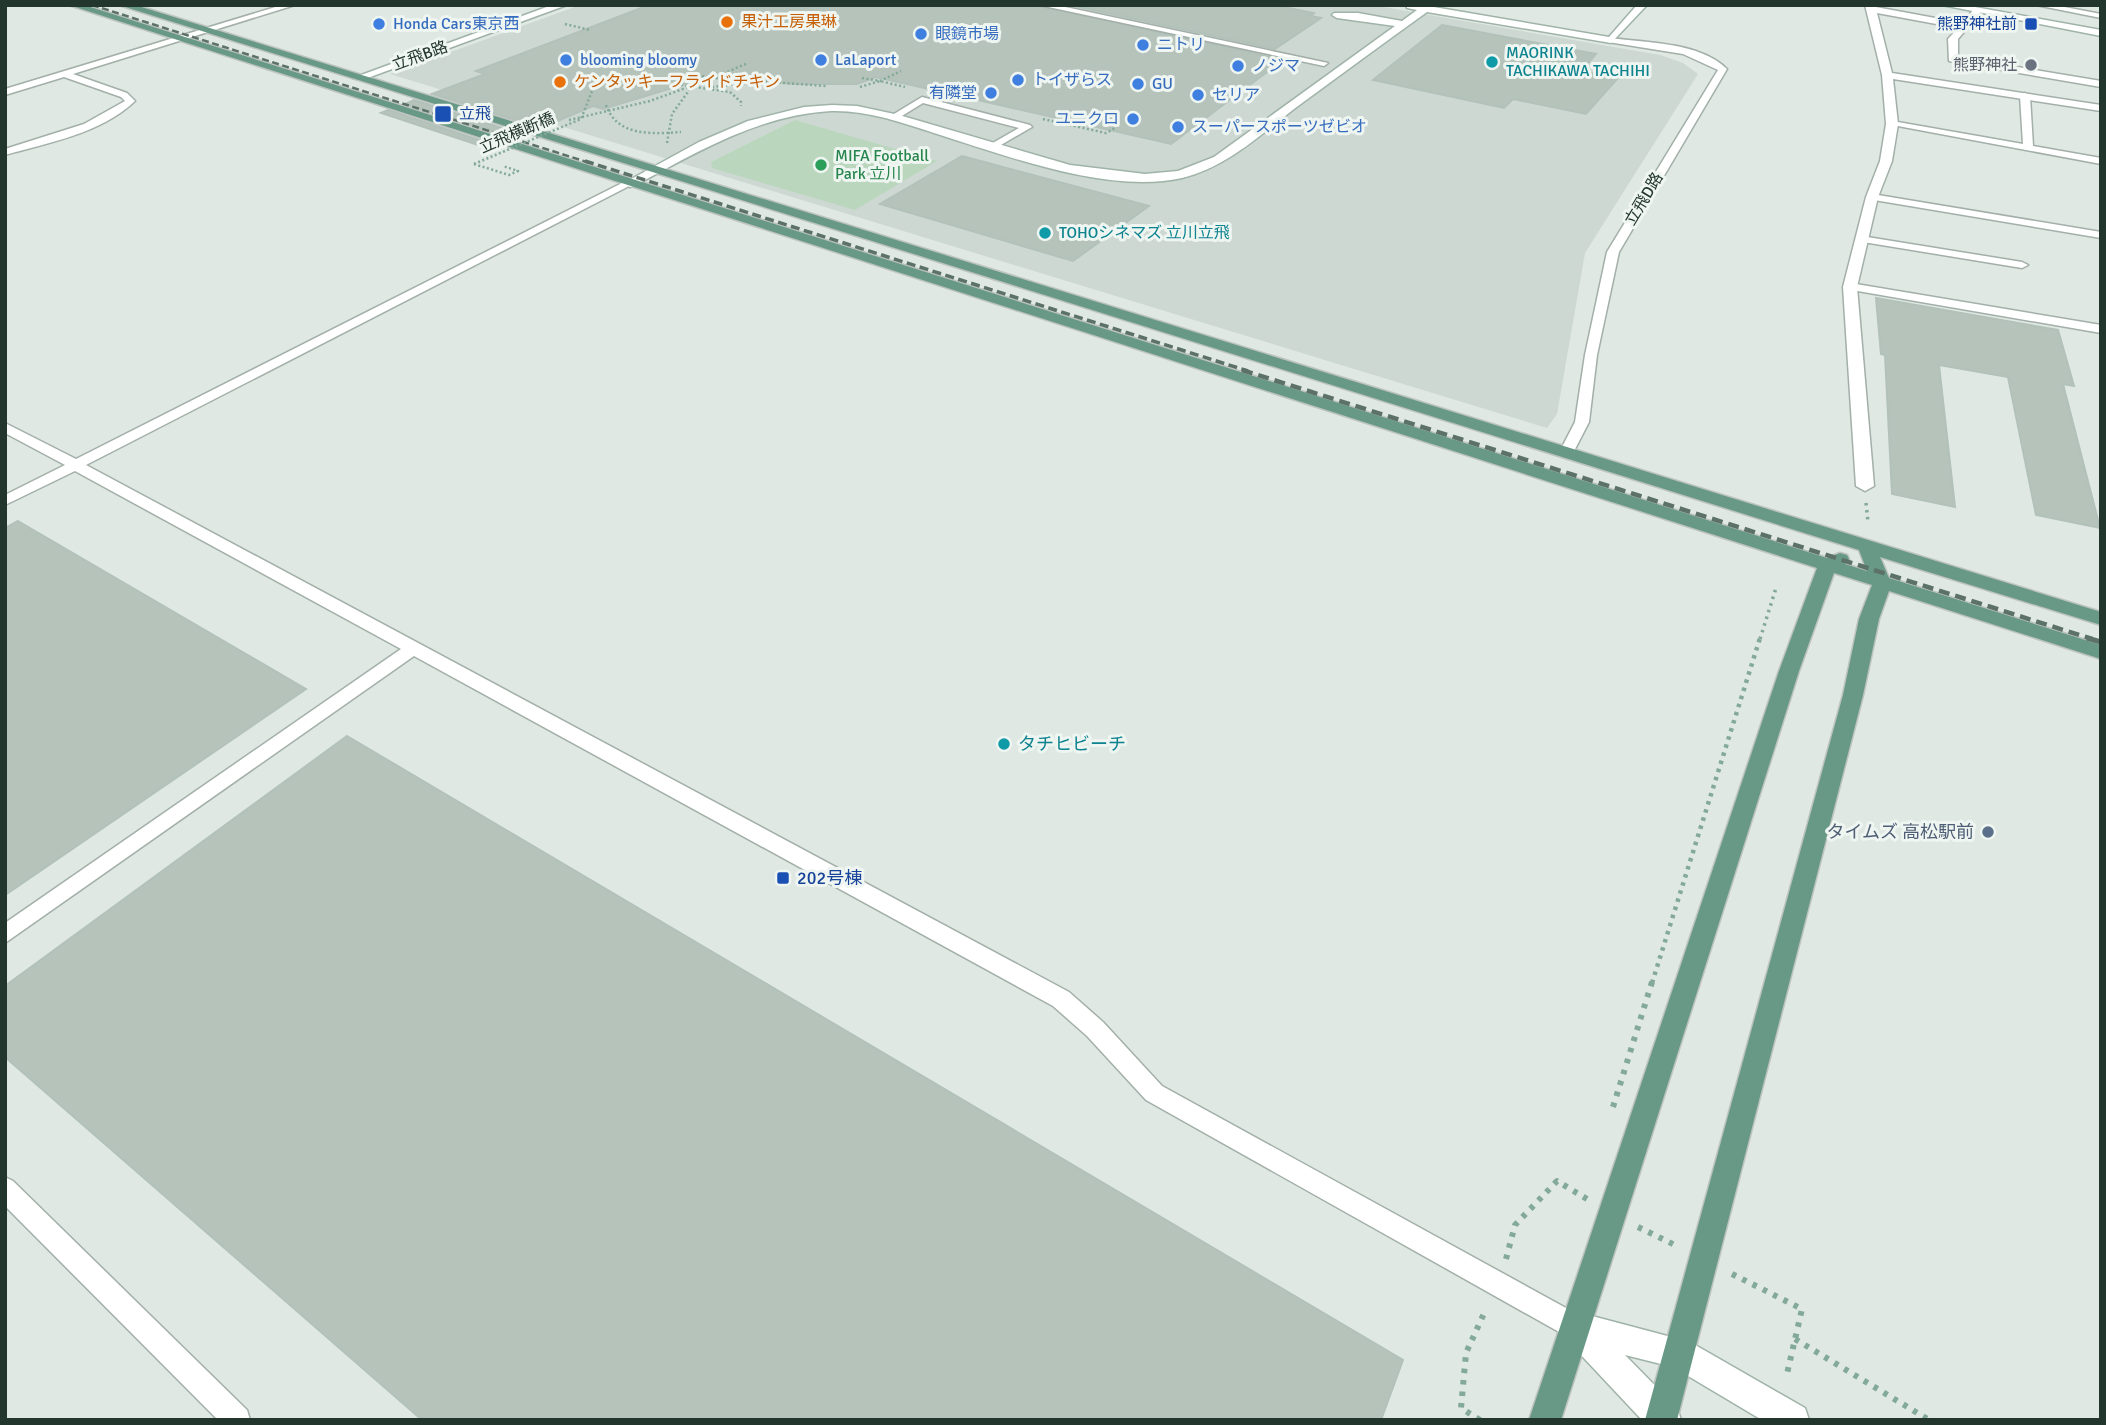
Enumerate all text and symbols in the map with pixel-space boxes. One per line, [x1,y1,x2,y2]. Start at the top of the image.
place label: 果汁工房果琳 [741,12,837,32]
place label: Honda Cars東京西 [393,14,520,34]
marker: 果汁工房果琳 [719,14,735,30]
place label: 熊野神社前 [1937,14,2017,34]
marker: Honda Cars東京西 [371,16,387,32]
marker: 熊野神社前 [2023,16,2039,32]
place label: 眼鏡市場 [935,24,999,44]
marker: 眼鏡市場 [913,26,929,42]
place label: ニトリ [1157,35,1205,55]
street label: 立飛B路 [389,37,451,75]
marker: ニトリ [1135,37,1151,53]
place label: MAORINK TACHIKAWA TACHIHI [1506,43,1650,81]
place label: blooming bloomy [580,50,698,70]
place label: LaLaport [835,50,897,70]
marker: blooming bloomy [558,52,574,68]
marker: LaLaport [813,52,829,68]
marker: MAORINK TACHIKAWA TACHIHI [1484,54,1500,70]
place label: 熊野神社 [1953,55,2017,75]
place label: ノジマ [1252,56,1300,76]
marker: 熊野神社 [2023,57,2039,73]
marker: ノジマ [1230,58,1246,74]
place label: トイザらス [1032,70,1112,90]
place label: ケンタッキーフライドチキン [574,72,780,92]
marker: トイザらス [1010,72,1026,88]
marker: ケンタッキーフライドチキン [552,74,568,90]
place label: GU [1152,74,1173,94]
marker: GU [1130,76,1146,92]
place label: 有隣堂 [929,83,977,103]
marker: 有隣堂 [983,85,999,101]
place label: セリア [1212,85,1260,105]
marker: セリア [1190,87,1206,103]
marker: 立飛 [433,104,453,124]
place label: 立飛 [459,104,491,124]
street label: 立飛横断橋 [476,108,558,158]
place label: ユニクロ [1055,109,1119,129]
marker: ユニクロ [1125,111,1141,127]
place label: スーパースポーツゼビオ [1192,117,1367,137]
marker: スーパースポーツゼビオ [1170,119,1186,135]
place label: MIFA Football Park 立川 [835,146,929,184]
marker: MIFA Football Park 立川 [813,157,829,173]
street label: 立飛D路 [1620,169,1668,229]
place label: TOHOシネマズ 立川立飛 [1059,223,1230,243]
marker: TOHOシネマズ 立川立飛 [1037,225,1053,241]
place label: タチヒビーチ [1018,733,1126,755]
marker: タチヒビーチ [996,736,1012,752]
place label: タイムズ 高松駅前 [1826,821,1974,843]
marker: タイムズ 高松駅前 [1980,824,1996,840]
place label: 202号棟 [797,867,862,889]
marker: 202号棟 [775,870,791,886]

